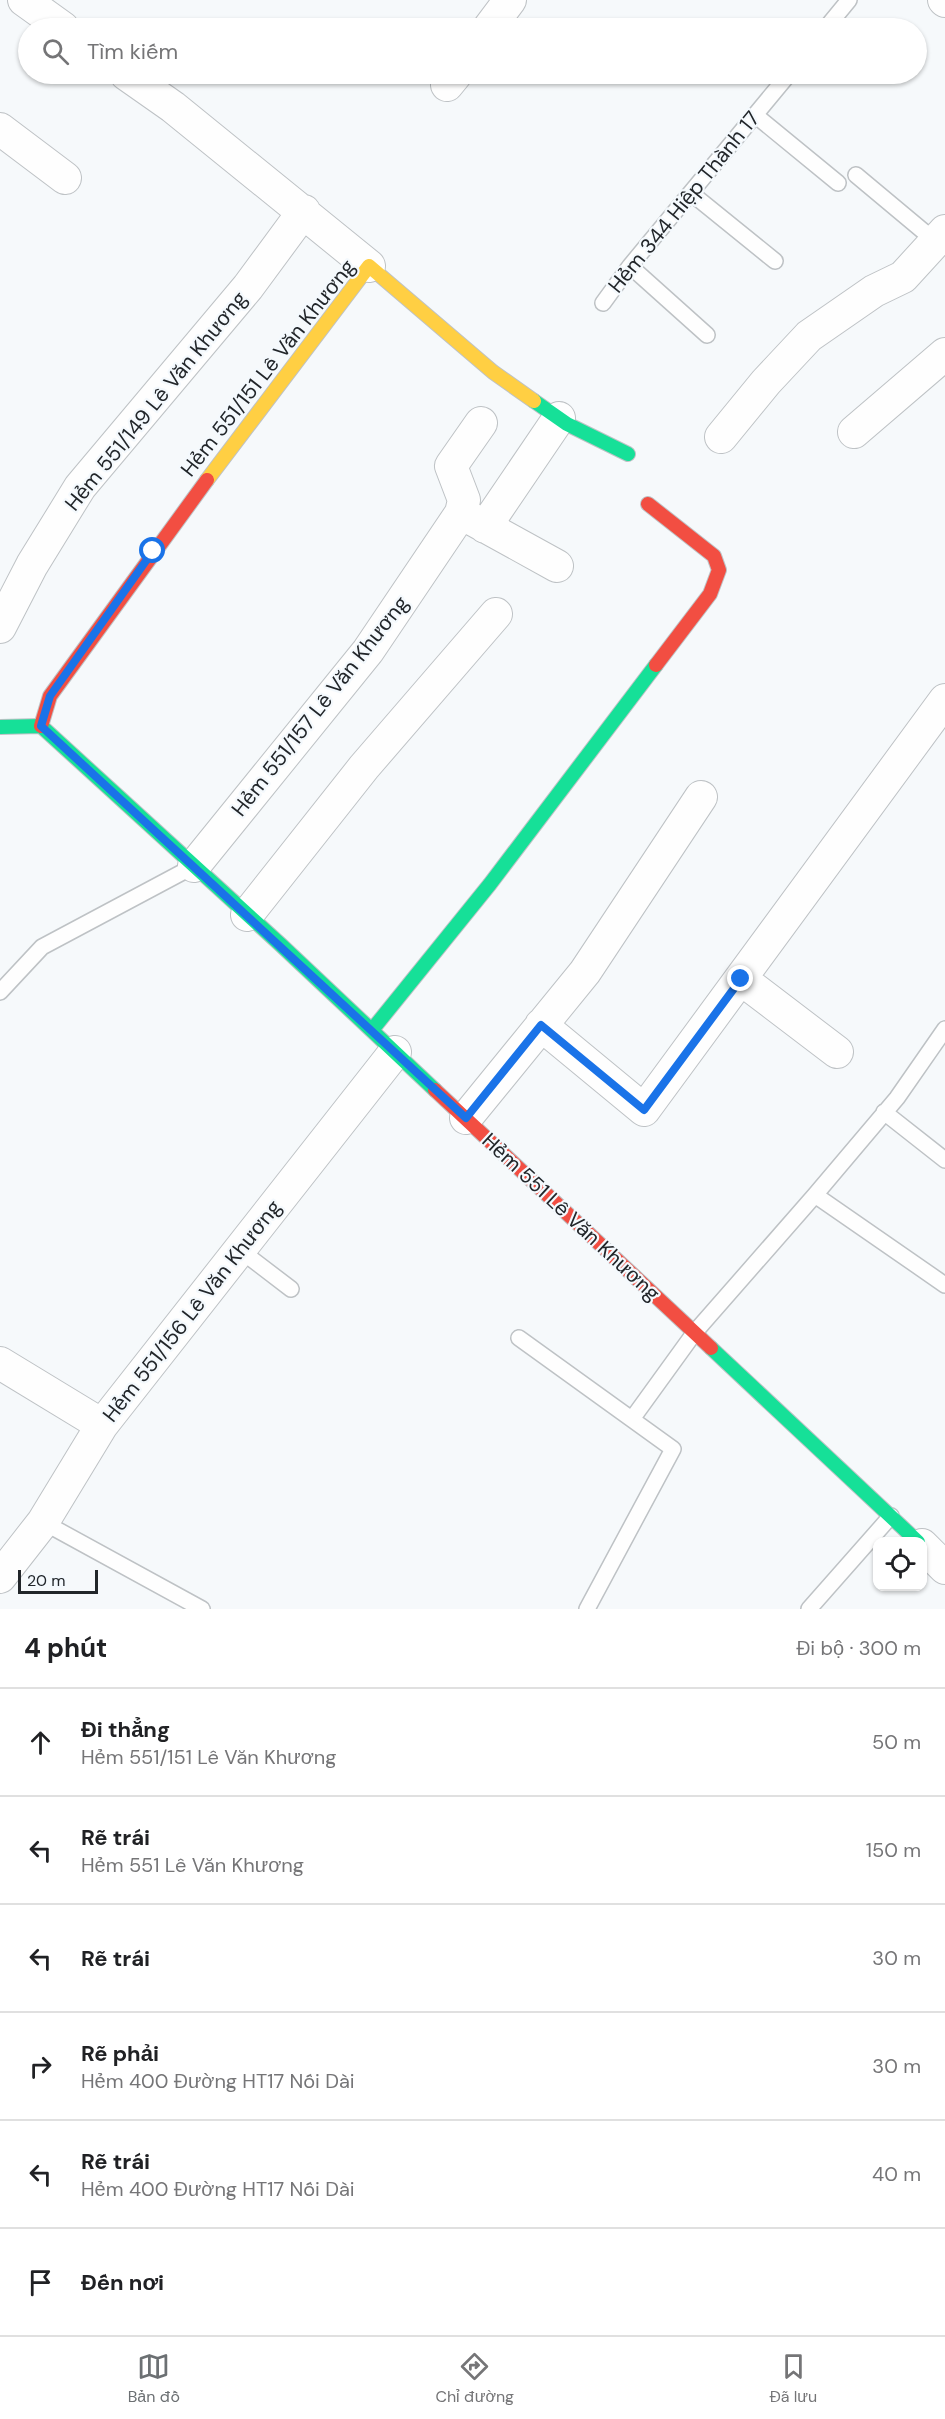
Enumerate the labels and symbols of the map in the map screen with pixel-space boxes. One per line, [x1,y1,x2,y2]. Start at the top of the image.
street label: Hẻm 344 Hiệp Thành 17 [602,105,766,299]
street label: Hẻm 551/151 Lê Văn Khương [174,253,362,482]
street label: Hẻm 551/149 Lê Văn Khương [59,285,254,517]
route start [139,537,165,563]
street label: Hẻm 551/157 Lê Văn Khương [225,590,415,822]
route end [727,965,753,991]
street label: Hẻm 551 Lê Văn Khương [476,1127,666,1307]
street label: Hẻm 551/156 Lê Văn Khương [96,1194,288,1428]
scale bar [18,1567,98,1594]

